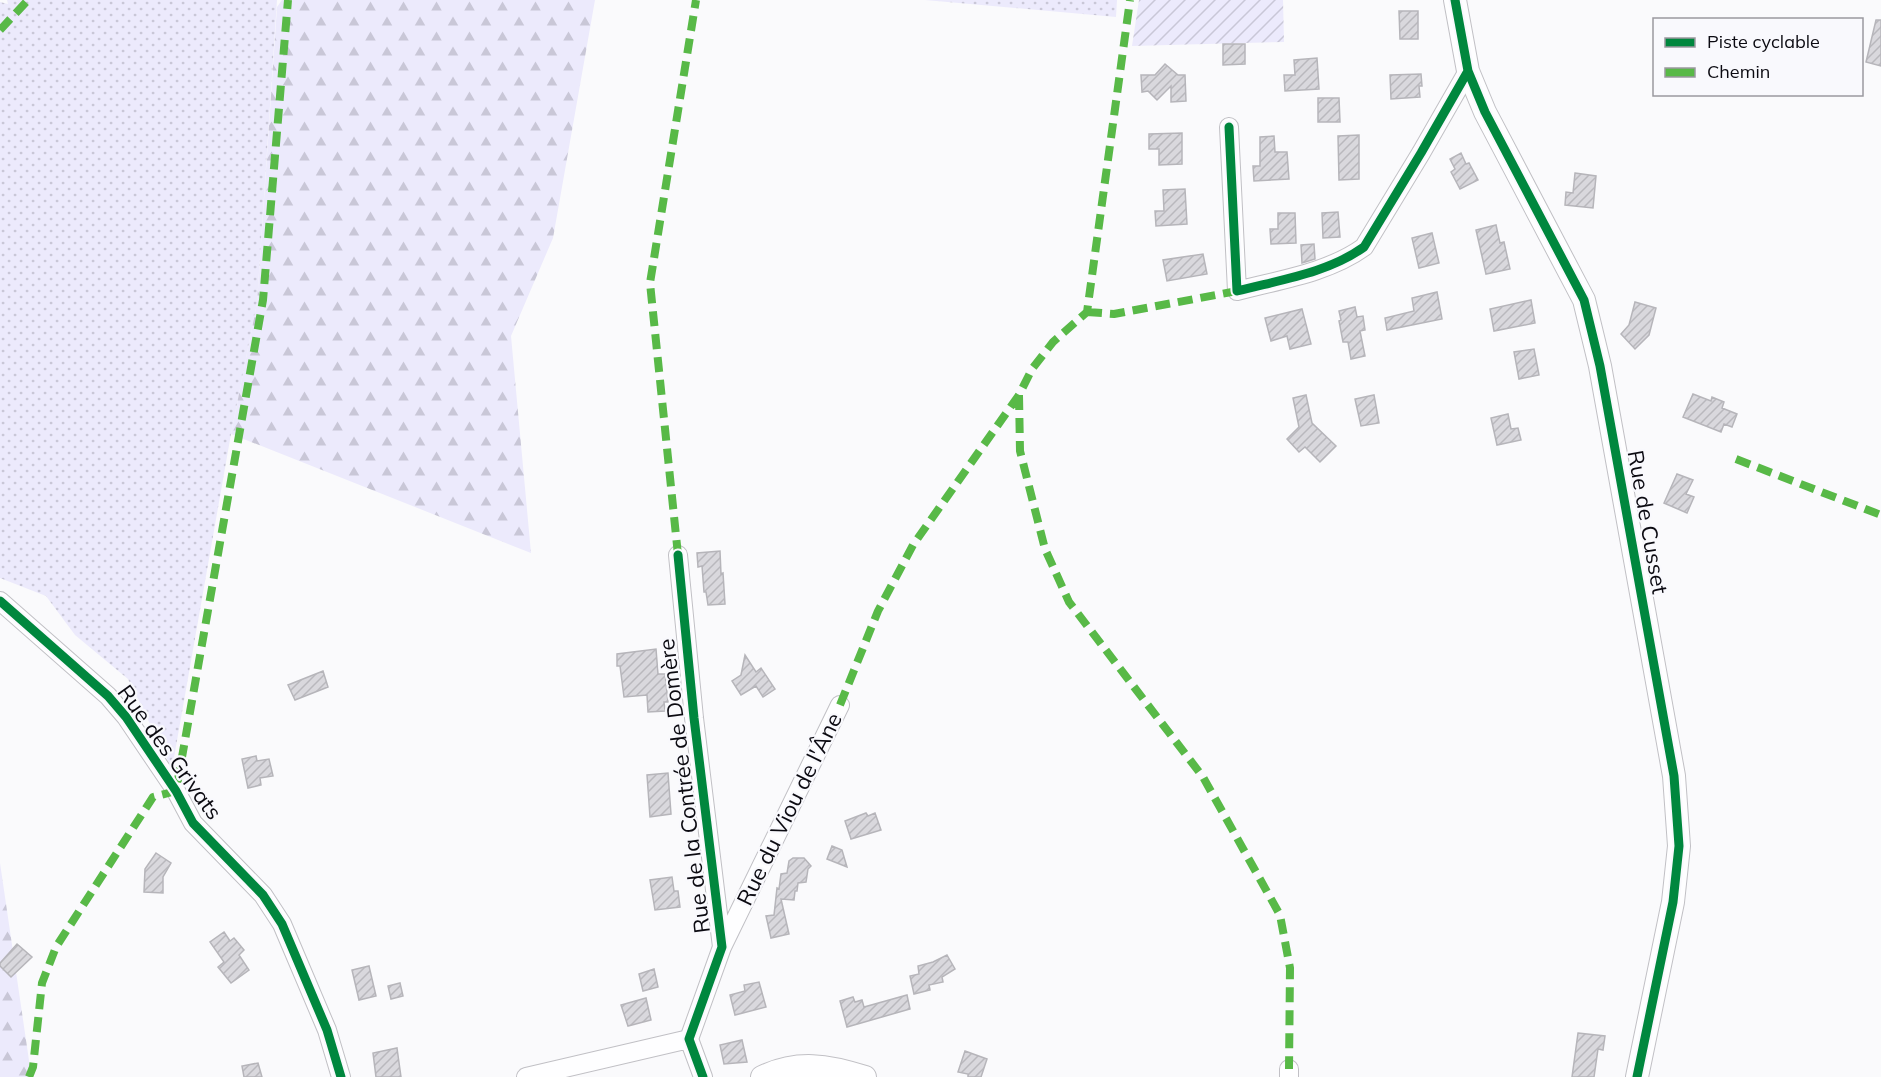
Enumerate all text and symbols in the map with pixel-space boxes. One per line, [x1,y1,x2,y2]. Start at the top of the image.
legend [1653,18,1863,96]
text: Piste cyclable [1707,30,1820,53]
text: Chemin [1707,60,1770,83]
street label: Rue de Cusset [1622,448,1674,596]
street label: Rue de la Contrée de Domère [652,637,716,935]
street label: Rue des Grivats [112,679,228,825]
street label: Rue du Viou de l'Âne [730,708,848,910]

